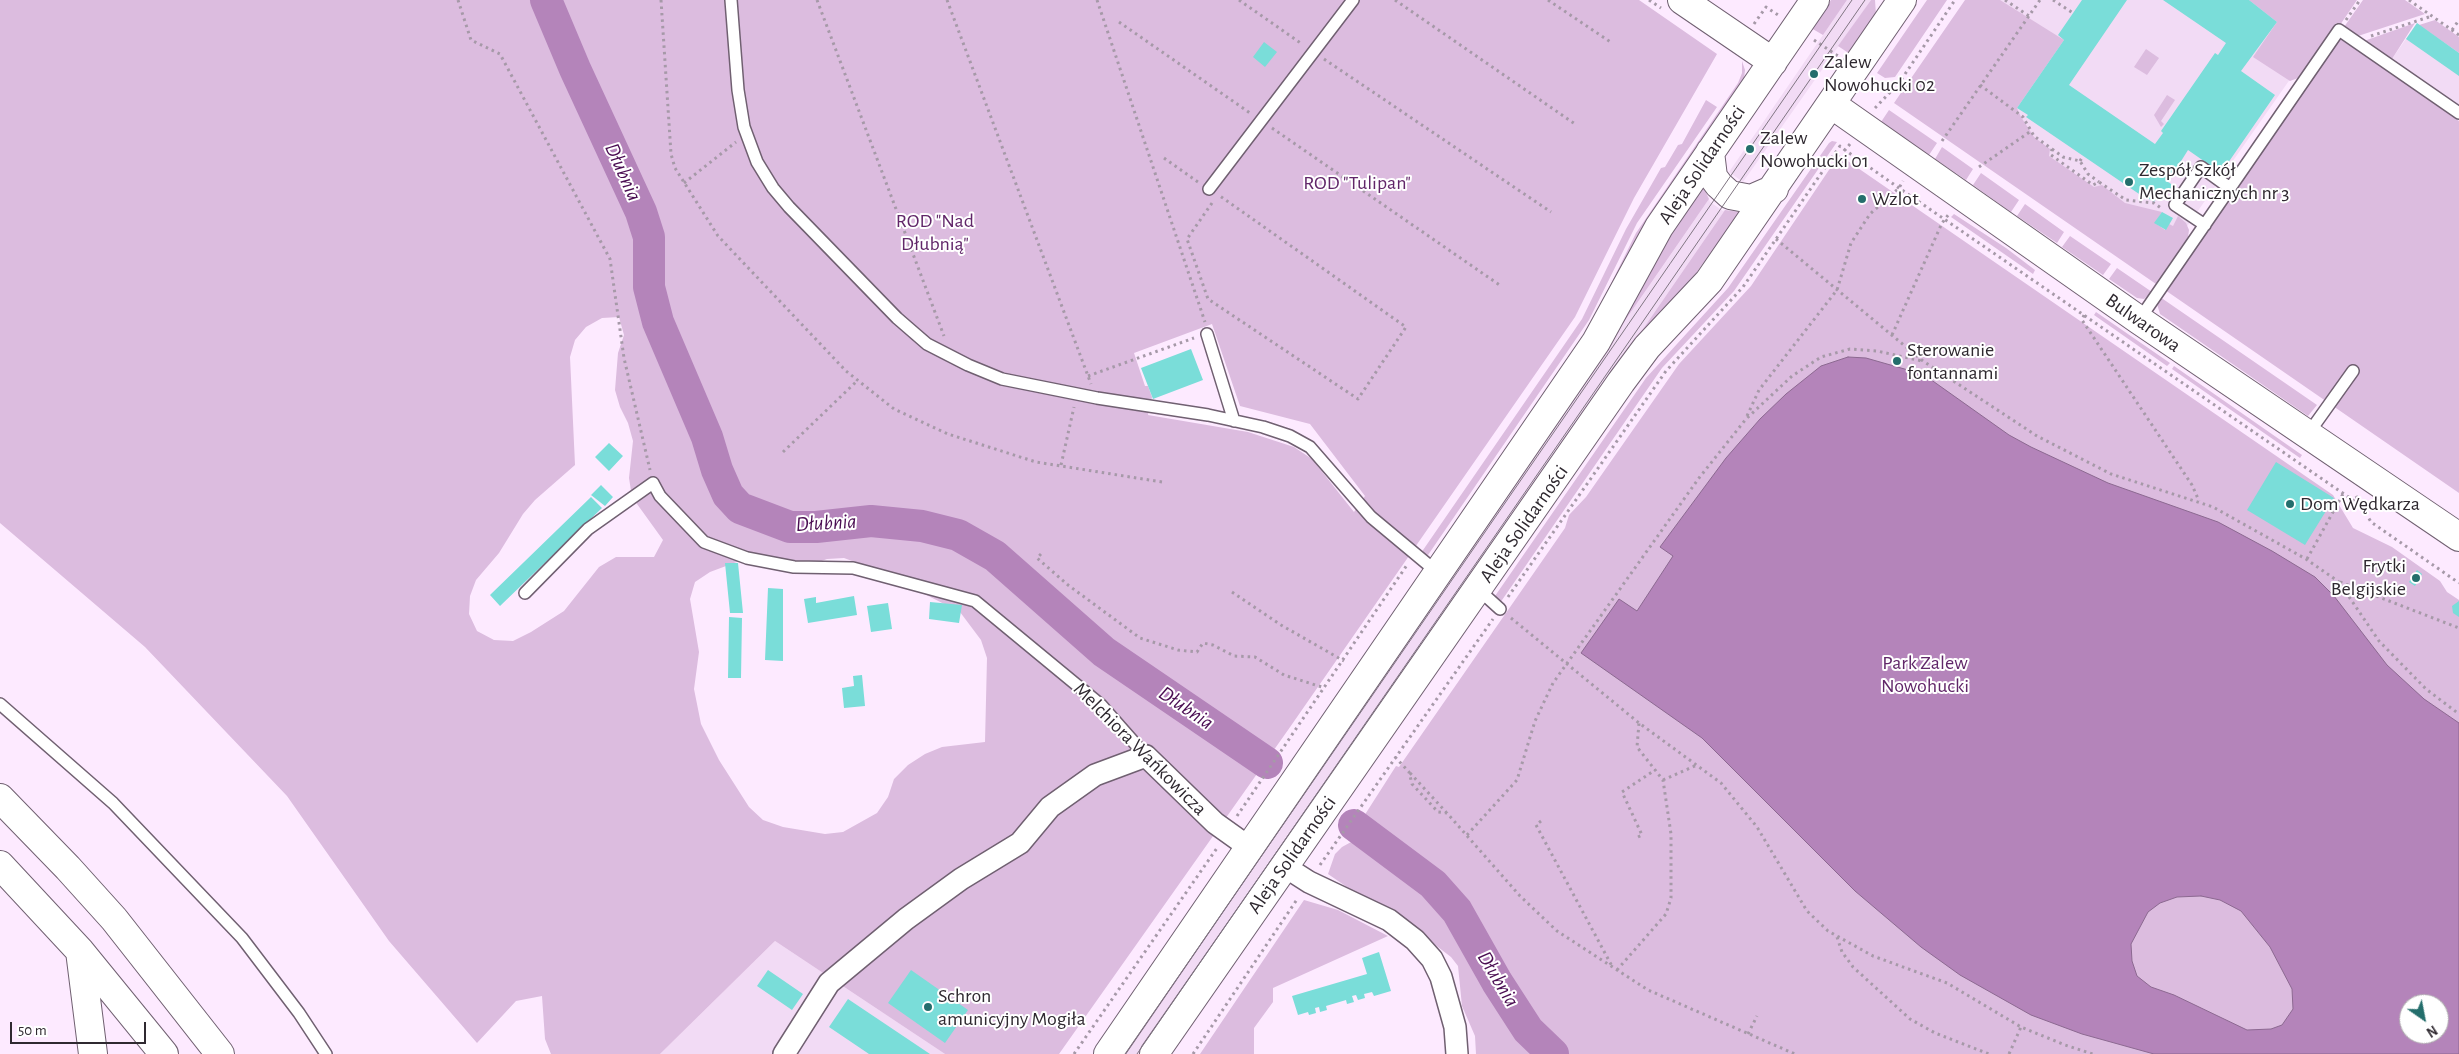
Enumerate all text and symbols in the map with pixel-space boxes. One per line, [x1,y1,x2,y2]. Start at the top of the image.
place label: Zalew Nowohucki 02 [1824,50,1935,97]
marker: Zalew Nowohucki 02 [1808,68,1820,80]
street label: Aleja Solidarności [1653,101,1751,229]
place label: Zalew Nowohucki 01 [1760,126,1869,173]
water label: Dłubnia [599,139,647,205]
marker: Zalew Nowohucki 01 [1744,143,1756,155]
place label: Zespół Szkół Mechanicznych nr 3 [2139,158,2290,205]
park label: ROD "Tulipan" [1303,171,1411,195]
marker: Zespół Szkół Mechanicznych nr 3 [2123,176,2135,188]
place label: Wzlot [1872,187,1919,211]
marker: Wzlot [1856,193,1868,205]
park label: ROD "Nad Dłubnią" [896,209,974,256]
street label: Bulwarowa [2101,288,2185,358]
place label: Sterowanie fontannami [1907,338,1998,385]
marker: Sterowanie fontannami [1891,355,1903,367]
street label: Aleja Solidarności [1475,461,1573,587]
place label: Dom Wędkarza [2300,492,2420,516]
marker: Dom Wędkarza [2284,498,2296,510]
water label: Dłubnia [795,509,857,537]
place label: Frytki Belgijskie [2331,554,2406,601]
marker: Frytki Belgijskie [2410,572,2422,584]
park label: Park Zalew Nowohucki [1881,651,1969,698]
street label: Melchiora Wańkowicza [1068,677,1212,821]
water label: Dłubnia [1154,681,1218,735]
street label: Aleja Solidarności [1243,792,1341,918]
water label: Dłubnia [1472,946,1524,1012]
place label: Schron amunicyjny Mogiła [938,984,1086,1031]
north arrow [2399,994,2449,1044]
marker: Schron amunicyjny Mogiła [922,1001,934,1013]
scale bar [12,1012,149,1044]
text: N [2424,1022,2440,1039]
text: 50 m [18,1023,47,1038]

